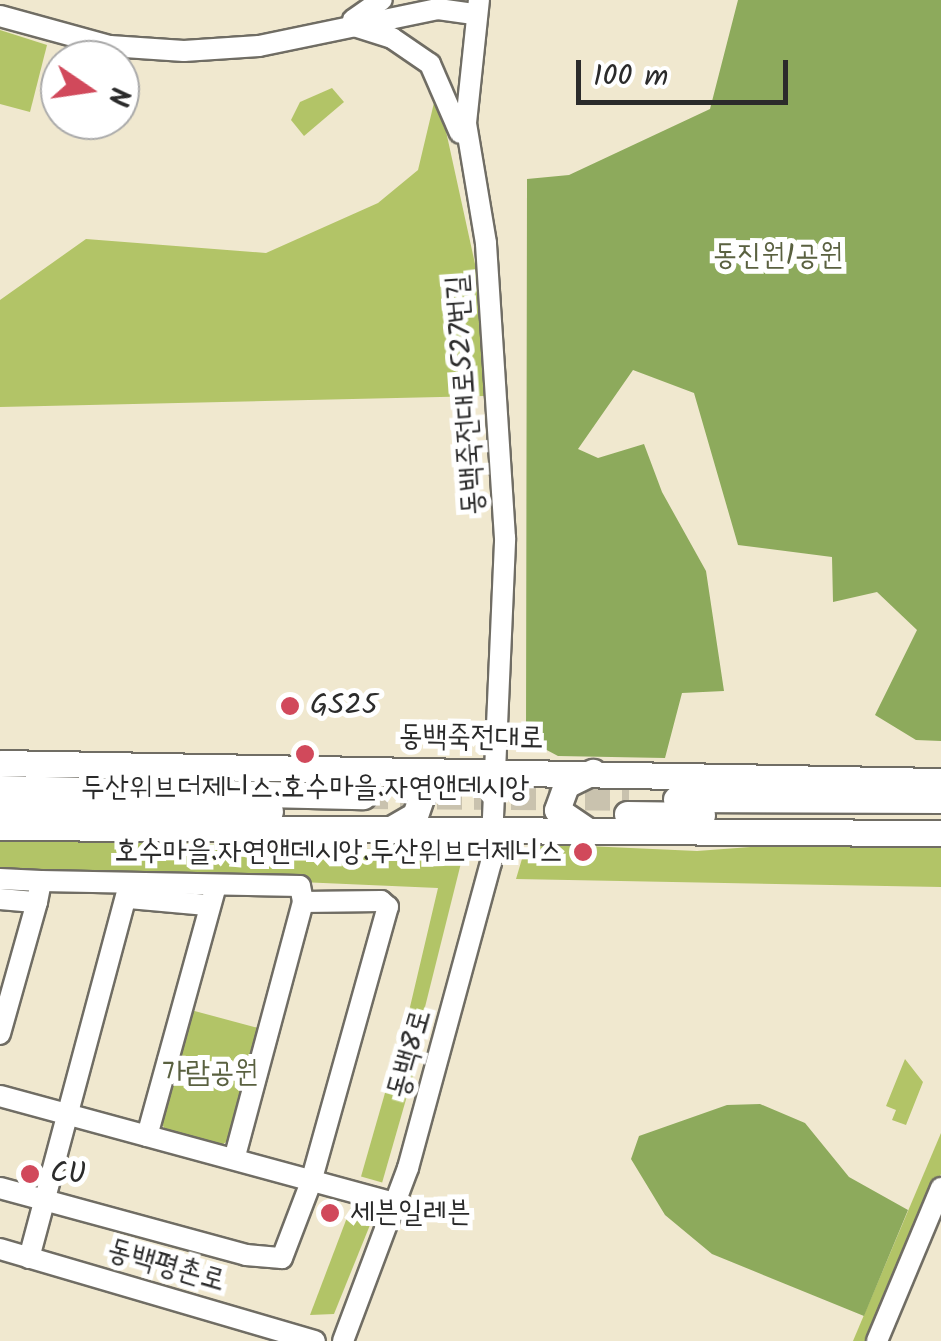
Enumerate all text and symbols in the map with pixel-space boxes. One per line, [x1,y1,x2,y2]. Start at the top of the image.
north arrow [40,40,140,140]
scale bar [581,40,794,102]
text: 100 m [593,53,668,101]
text: N [94,83,142,110]
park label: 동진원1공원 [713,238,843,274]
street label: 동백죽전대로527번길 [440,274,492,516]
place label: GS25 [310,688,378,724]
marker: GS25 [279,695,301,717]
street label: 동백죽전대로 [398,719,544,757]
marker: 두산위브더제니스.호수마을.자연앤데시앙 [294,743,316,765]
place label: 두산위브더제니스.호수마을.자연앤데시앙 [81,770,529,806]
place label: 호수마을.자연앤데시앙.두산위브더제니스 [114,834,563,870]
marker: 호수마을.자연앤데시앙.두산위브더제니스 [572,841,594,863]
street label: 동백8로 [380,1006,440,1102]
park label: 가람공원 [162,1055,258,1091]
place label: CU [50,1156,86,1192]
marker: CU [19,1163,41,1185]
place label: 세븐일레븐 [350,1195,471,1231]
marker: 세븐일레븐 [319,1202,341,1224]
street label: 동백평촌로 [103,1232,229,1300]

